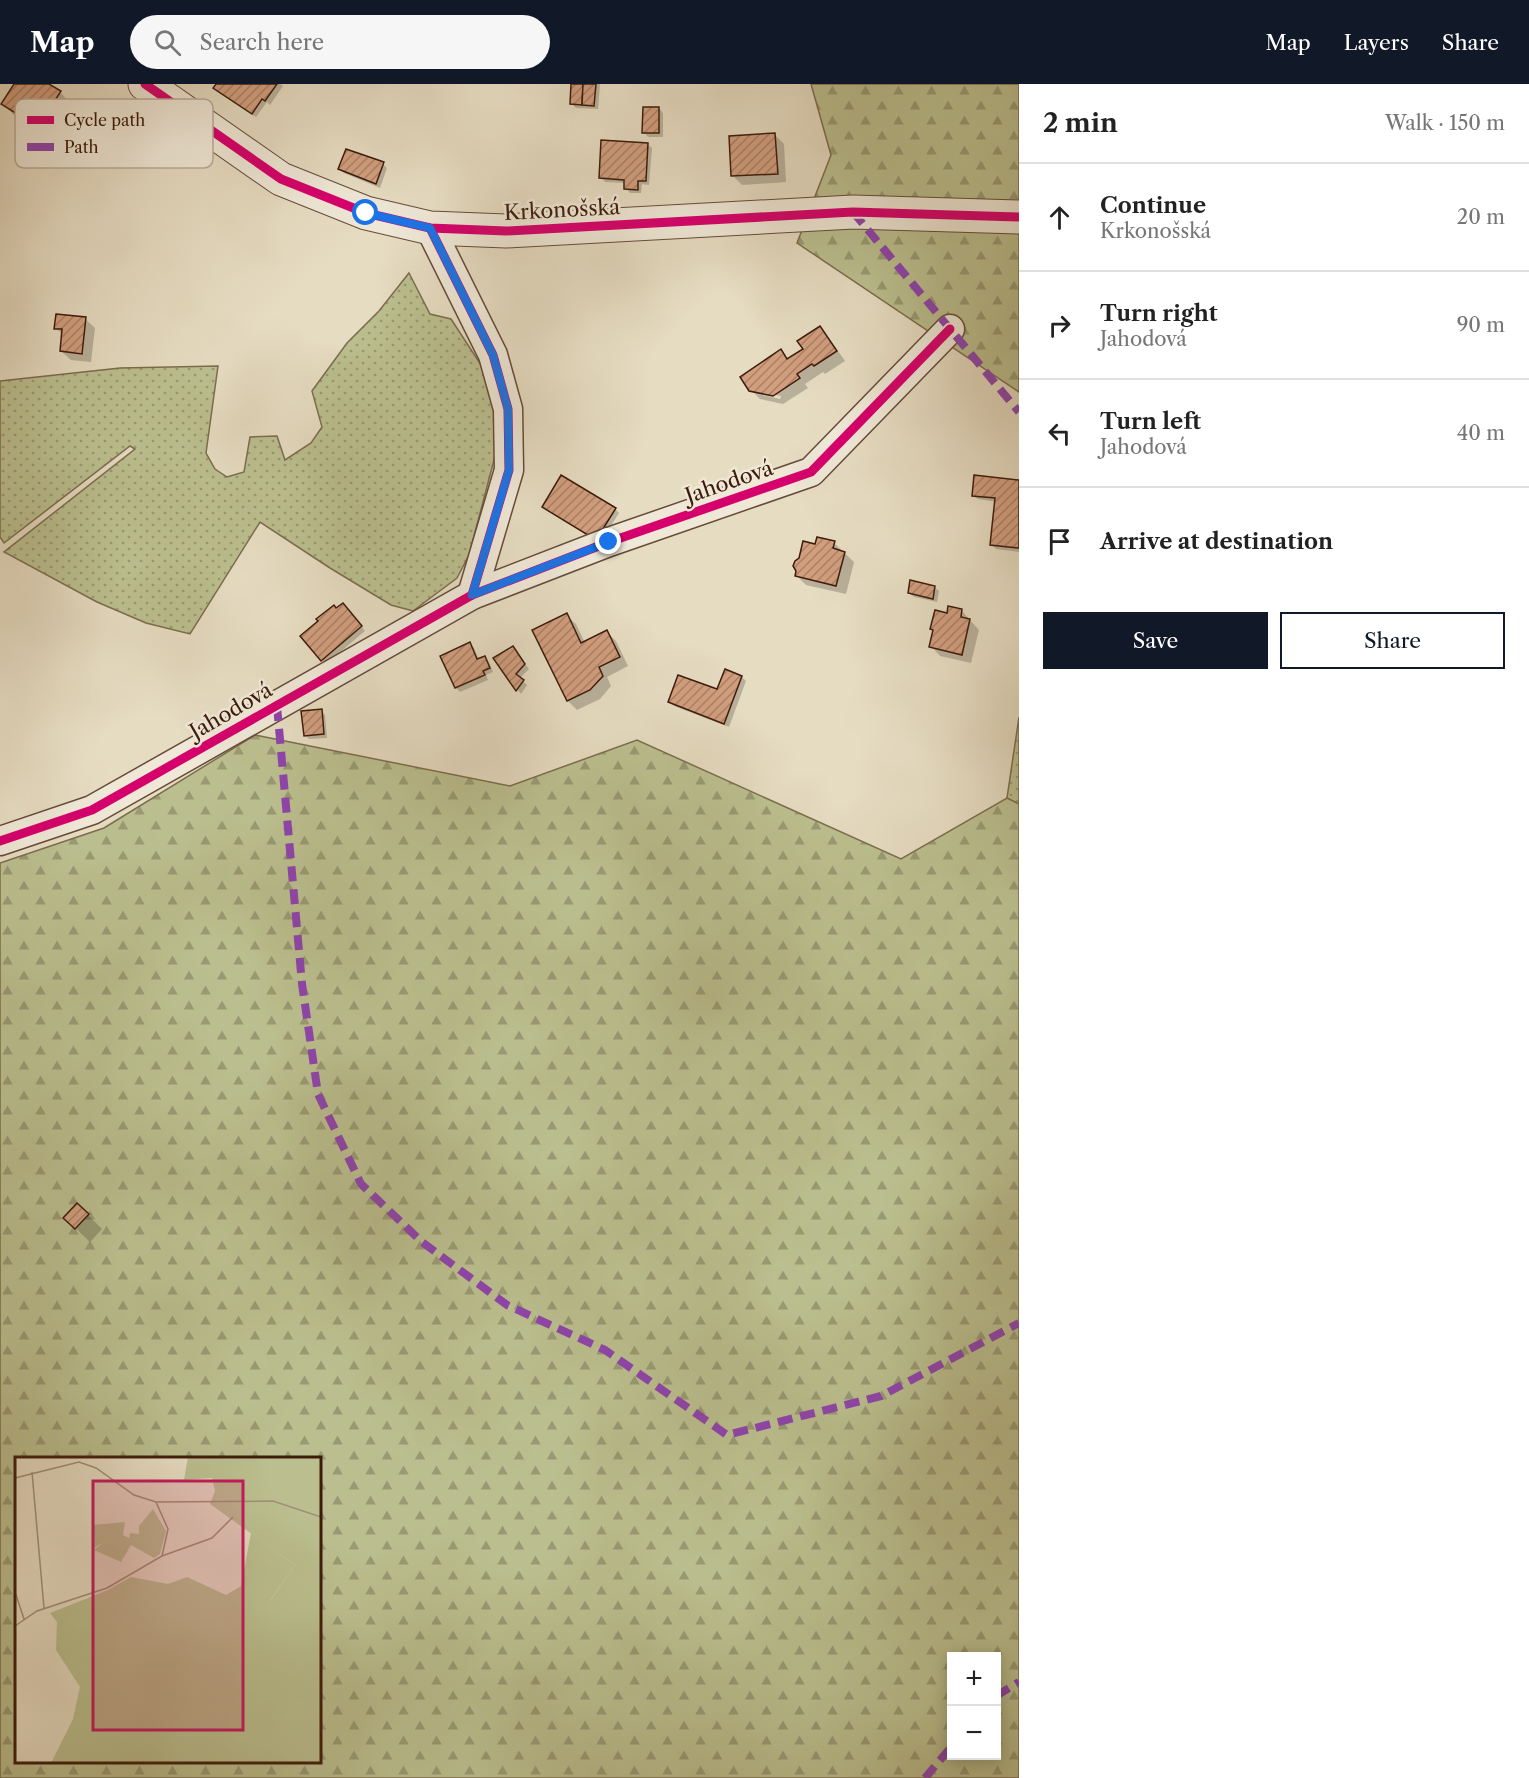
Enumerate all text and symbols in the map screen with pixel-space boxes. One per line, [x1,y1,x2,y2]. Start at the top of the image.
search box [130,15,550,69]
text: Map [30,25,94,59]
icon: search [151,26,184,59]
text: Search here [199,29,324,56]
text: Map [1266,30,1311,55]
text: Layers [1344,30,1409,55]
text: Share [1442,30,1499,55]
legend [15,99,213,168]
text: 2 min [1043,107,1118,139]
text: Cycle path [64,110,145,130]
text: Walk · 150 m [1385,111,1505,135]
text: Path [64,137,98,157]
text: Continue [1100,192,1206,219]
street label: Krkonošská [503,194,622,225]
route start [352,199,378,225]
icon: ahead [1043,201,1076,234]
text: 20 m [1457,205,1505,229]
text: Krkonošská [1100,219,1211,243]
text: Turn right [1100,300,1218,327]
icon: right [1043,309,1076,342]
text: 90 m [1457,313,1505,337]
text: Jahodová [1100,327,1187,351]
text: Turn left [1100,408,1201,435]
icon: left [1043,417,1076,450]
text: 40 m [1457,421,1505,445]
text: Jahodová [1100,435,1187,459]
street label: Jahodová [679,455,777,509]
icon: arrive [1043,525,1076,558]
route end [595,528,621,554]
text: Arrive at destination [1100,528,1333,555]
button: Save [1043,612,1268,669]
button: Share [1280,612,1505,669]
street label: Jahodová [182,676,277,746]
inset map [15,1457,321,1763]
map controls [947,1652,1001,1760]
button: + [947,1652,1001,1706]
button: − [947,1706,1001,1760]

